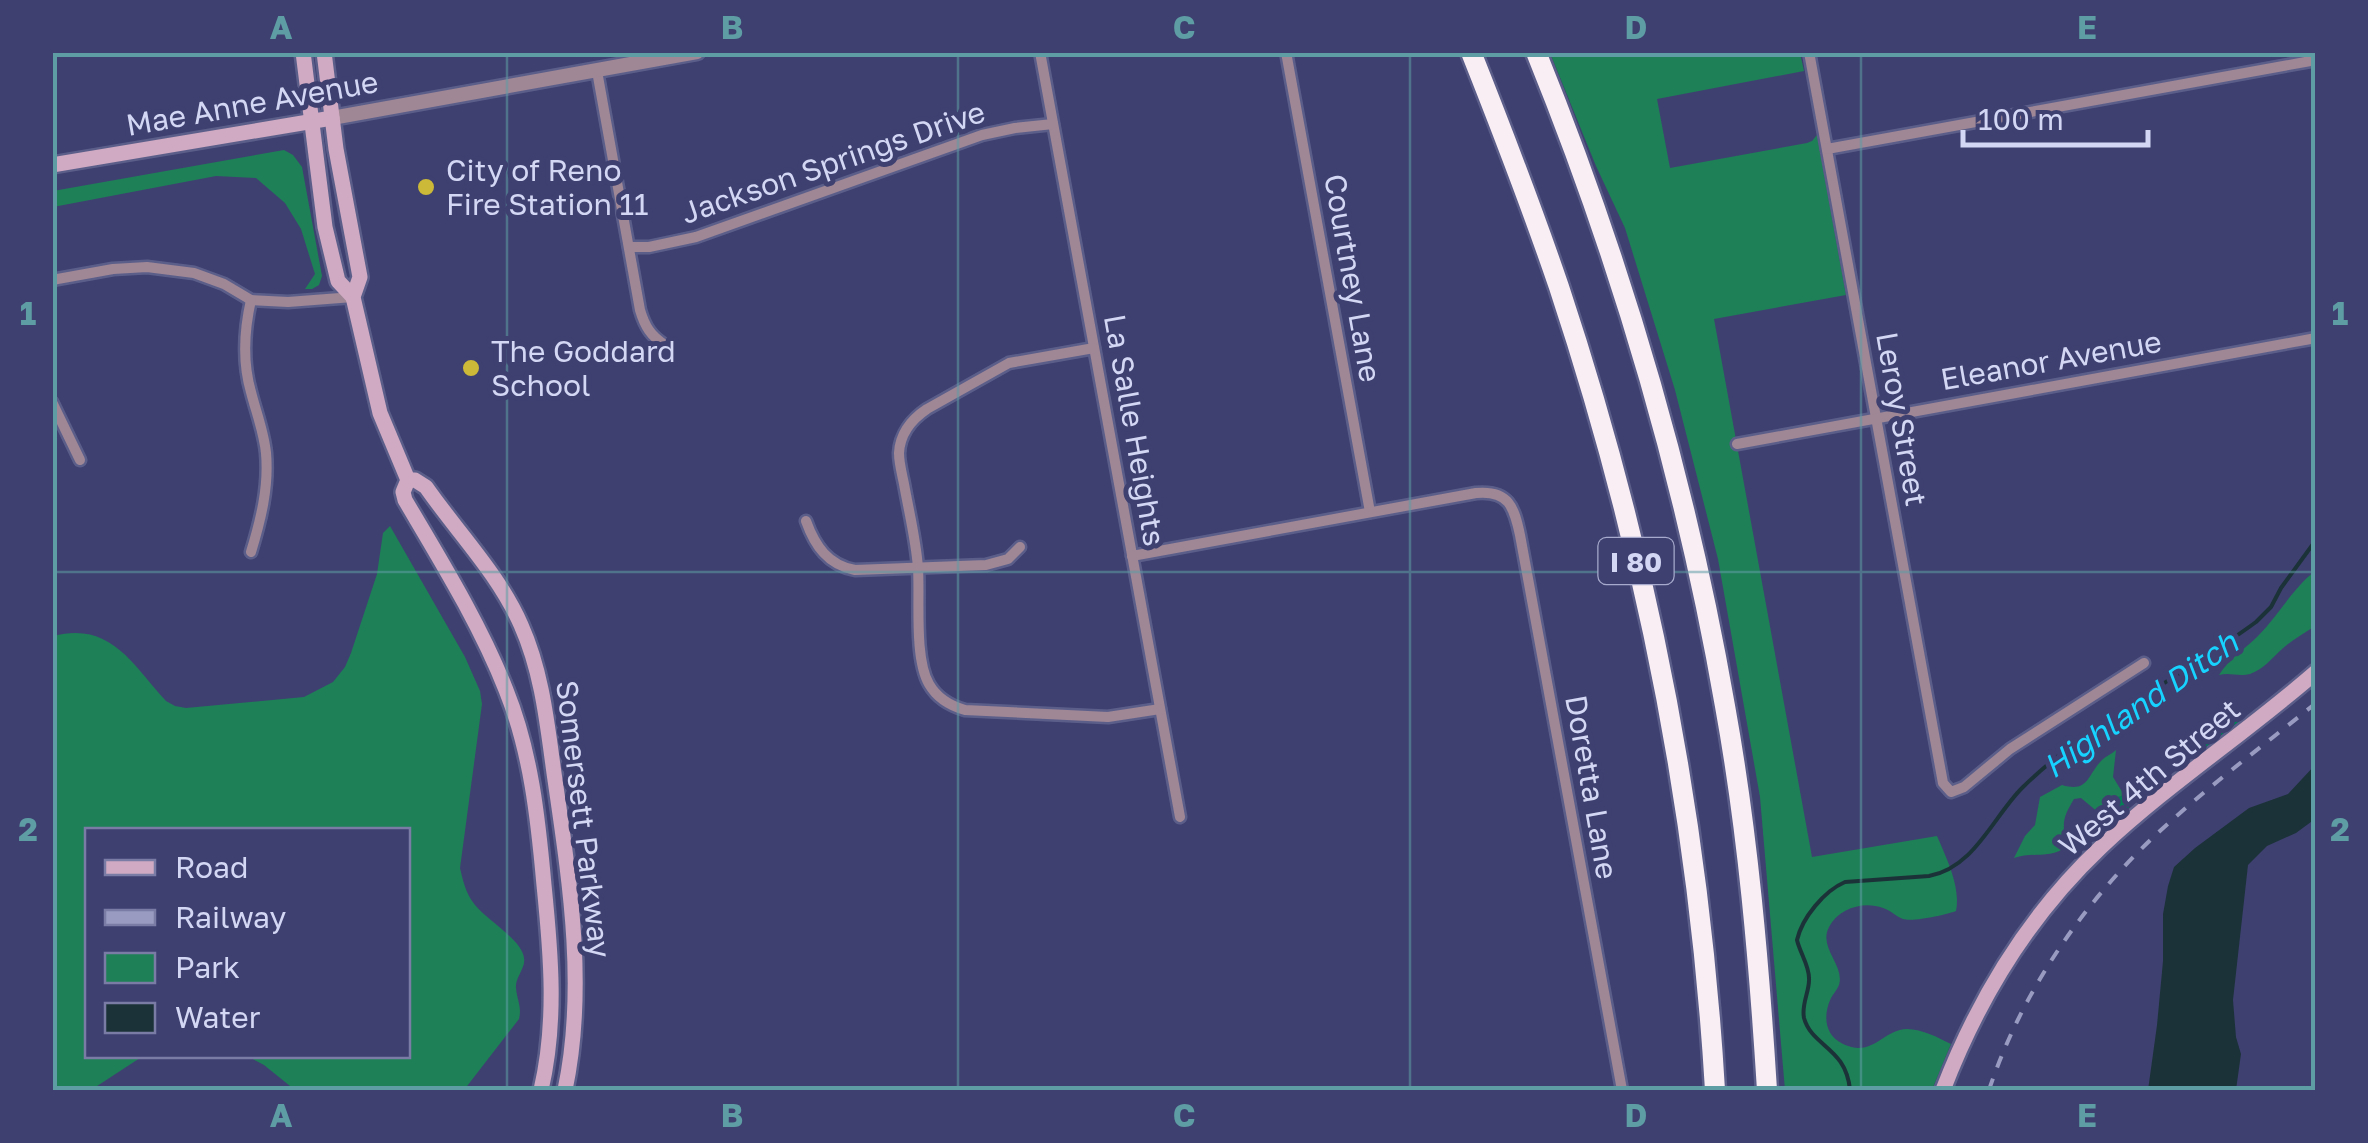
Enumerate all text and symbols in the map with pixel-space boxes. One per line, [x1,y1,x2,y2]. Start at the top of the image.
text: A [270,8,293,46]
text: B [721,8,743,46]
text: C [1173,8,1195,46]
text: D [1625,8,1647,46]
text: E [2077,8,2097,46]
street label: Mae Anne Avenue [123,63,381,143]
scale bar [1963,85,2148,147]
street label: Jackson Springs Drive [676,93,990,231]
text: 100 m [1978,101,2064,137]
place label: City of Reno Fire Station 11 [446,152,649,222]
street label: Courtney Lane [1317,171,1389,385]
marker: City of Reno Fire Station 11 [415,176,437,198]
text: 1 [20,294,36,332]
text: 1 [2332,294,2348,332]
street label: La Salle Heights [1097,311,1173,549]
street label: Eleanor Avenue [1938,323,2164,397]
street label: Leroy Street [1869,329,1935,509]
place label: The Goddard School [491,333,676,403]
marker: The Goddard School [460,357,482,379]
road number: I 80 [1598,538,1674,584]
water label: Highland Ditch [2035,622,2246,785]
street label: Somersett Parkway [549,678,619,960]
street label: West 4th Street [2051,691,2247,863]
street label: Doretta Lane [1558,692,1626,882]
text: 2 [18,810,38,848]
text: 2 [2330,810,2350,848]
legend [85,828,410,1058]
text: Road [175,849,249,885]
text: Railway [175,899,286,935]
text: Park [175,949,240,985]
text: Water [175,999,261,1035]
text: A [270,1096,293,1134]
text: B [721,1096,743,1134]
text: C [1173,1096,1195,1134]
text: D [1625,1096,1647,1134]
text: E [2077,1096,2097,1134]

